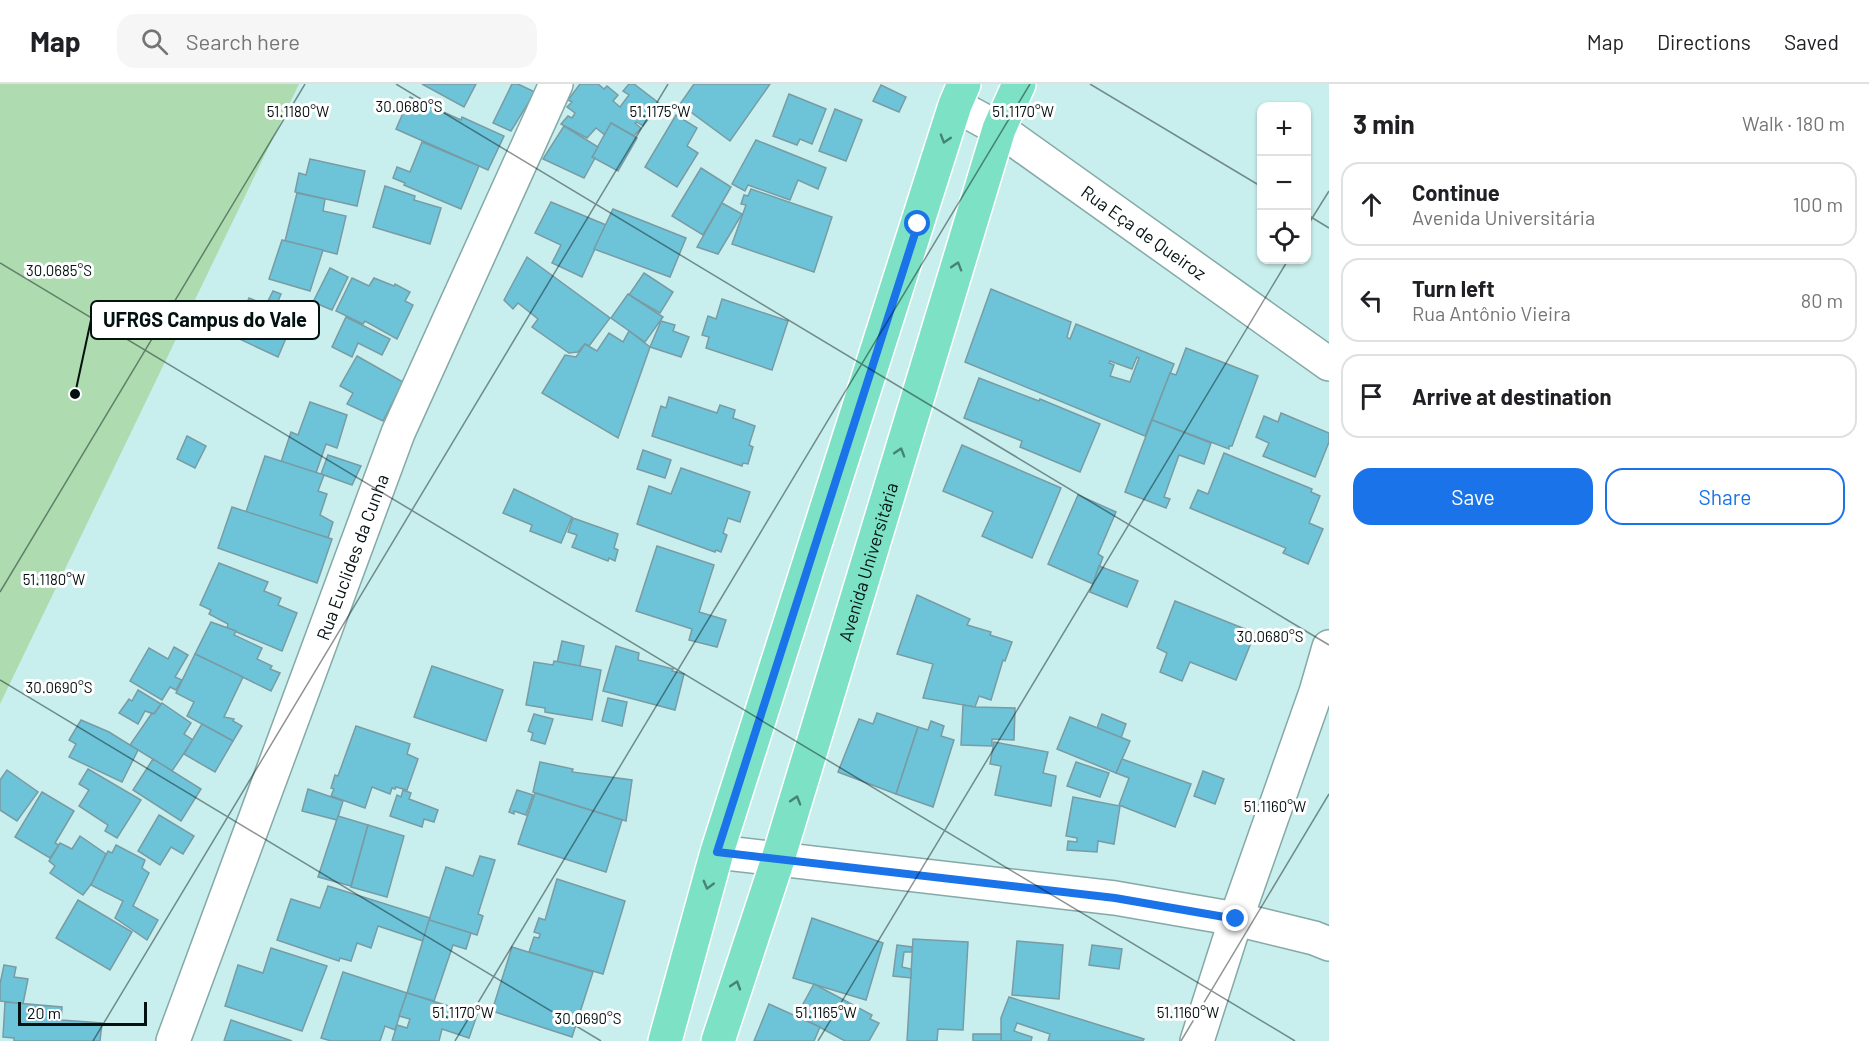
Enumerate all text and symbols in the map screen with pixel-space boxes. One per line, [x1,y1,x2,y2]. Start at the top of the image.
search box [117,14,537,68]
text: Map [30,24,81,58]
icon: search [138,25,171,58]
text: Search here [186,28,300,54]
text: Map [1587,29,1624,54]
text: Directions [1657,29,1751,54]
text: Saved [1784,29,1839,54]
text: 30.0680°S [376,97,442,115]
text: 51.1180°W [267,102,329,120]
text: 51.1175°W [630,102,690,120]
text: 51.1170°W [992,102,1054,120]
map controls [1257,102,1311,264]
button: + [1257,102,1311,156]
text: 3 min [1353,108,1415,139]
text: Walk · 180 m [1742,111,1845,135]
one-way arrow [940,133,952,144]
button: − [1257,156,1311,210]
text: Continue [1412,179,1500,205]
street label: Rua Eça de Queiroz [1077,180,1211,284]
icon: ahead [1355,188,1388,221]
text: 100 m [1793,192,1843,216]
text: Avenida Universitária [1412,205,1595,229]
route start [904,210,930,236]
button: locate [1257,210,1311,264]
text: 30.0685°S [26,261,92,279]
one-way arrow [950,261,962,271]
text: Turn left [1412,275,1495,301]
icon: left [1355,284,1388,317]
text: 80 m [1801,288,1843,312]
callout: UFRGS Campus do Vale [91,301,319,339]
text: Rua Antônio Vieira [1412,301,1571,325]
text: UFRGS Campus do Vale [103,307,307,331]
icon: arrive [1355,380,1388,413]
text: Arrive at destination [1412,383,1611,409]
one-way arrow [893,447,905,458]
button: Save [1353,468,1593,525]
button: Share [1605,468,1845,525]
street label: Rua Euclides da Cunha [311,471,393,643]
street label: Avenida Universitária [834,480,902,644]
text: 51.1180°W [23,570,85,588]
text: 30.0680°S [1237,627,1303,645]
text: 30.0690°S [26,678,92,696]
one-way arrow [789,795,801,806]
text: 51.1160°W [1244,797,1306,815]
one-way arrow [703,880,716,890]
route end [1222,905,1248,931]
one-way arrow [729,980,741,991]
scale bar [18,999,147,1026]
text: 20 m [27,1003,61,1022]
text: 51.1170°W [432,1003,494,1021]
text: 51.1165°W [795,1003,857,1021]
text: 51.1160°W [1157,1003,1219,1021]
text: 30.0690°S [555,1009,621,1027]

